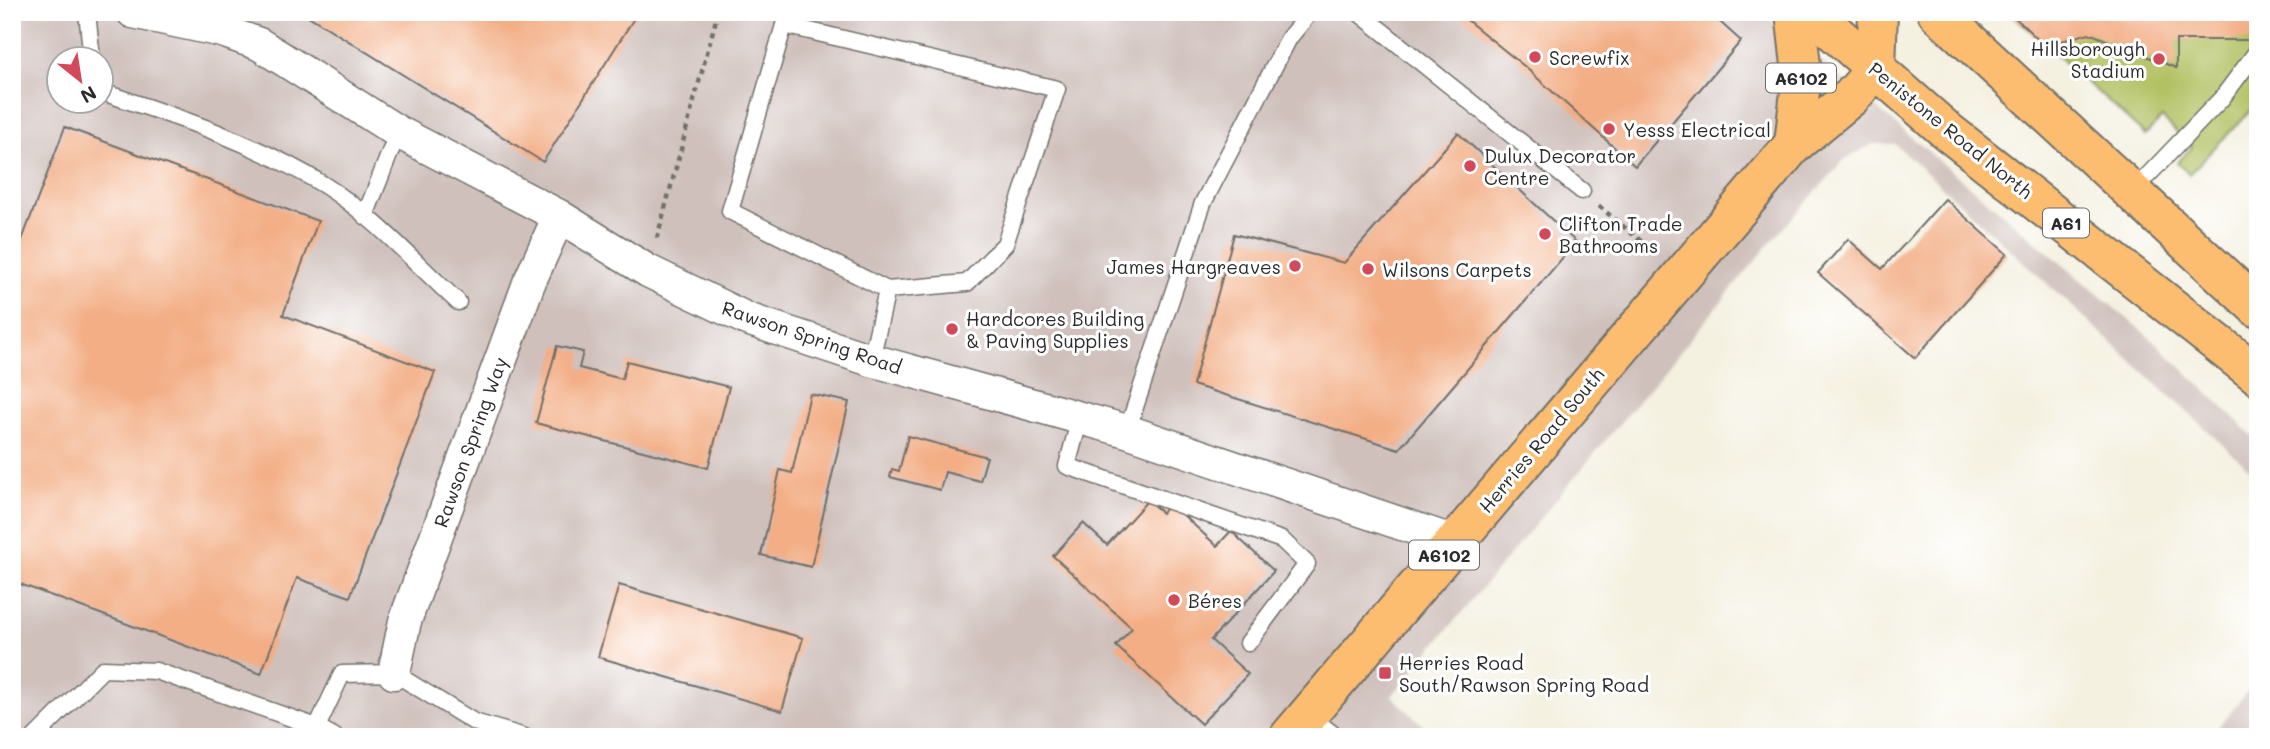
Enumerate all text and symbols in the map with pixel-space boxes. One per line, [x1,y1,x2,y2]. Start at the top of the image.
place label: Hillsborough Stadium [2031,36,2145,83]
place label: Screwfix [1549,45,1630,70]
north arrow [46,46,116,116]
marker: Screwfix [1527,49,1543,65]
marker: Hillsborough Stadium [2151,51,2167,67]
street label: Penistone Road North [1864,56,2038,204]
road number: A6102 [1766,64,1836,92]
text: N [76,81,101,110]
place label: Yesss Electrical [1623,117,1771,142]
marker: Yesss Electrical [1601,121,1617,137]
place label: Dulux Decorator Centre [1484,143,1636,190]
marker: Dulux Decorator Centre [1462,158,1478,174]
road number: A61 [2043,208,2089,238]
place label: Clifton Trade Bathrooms [1559,211,1683,258]
marker: Clifton Trade Bathrooms [1537,226,1553,242]
place label: James Hargreaves [1106,254,1281,279]
place label: Wilsons Carpets [1382,257,1532,282]
marker: James Hargreaves [1287,258,1303,274]
marker: Wilsons Carpets [1360,261,1376,277]
street label: Rawson Spring Road [719,294,905,380]
place label: Hardcores Building & Paving Supplies [966,306,1144,353]
marker: Hardcores Building & Paving Supplies [944,321,960,337]
street label: Rawson Spring Way [428,353,512,531]
street label: Herries Road South [1473,362,1609,518]
road number: A6102 [1409,540,1479,570]
place label: Béres [1188,588,1242,613]
marker: Béres [1166,592,1182,608]
place label: Herries Road South/Rawson Spring Road [1399,650,1649,697]
marker: Herries Road South/Rawson Spring Road [1377,665,1393,681]

